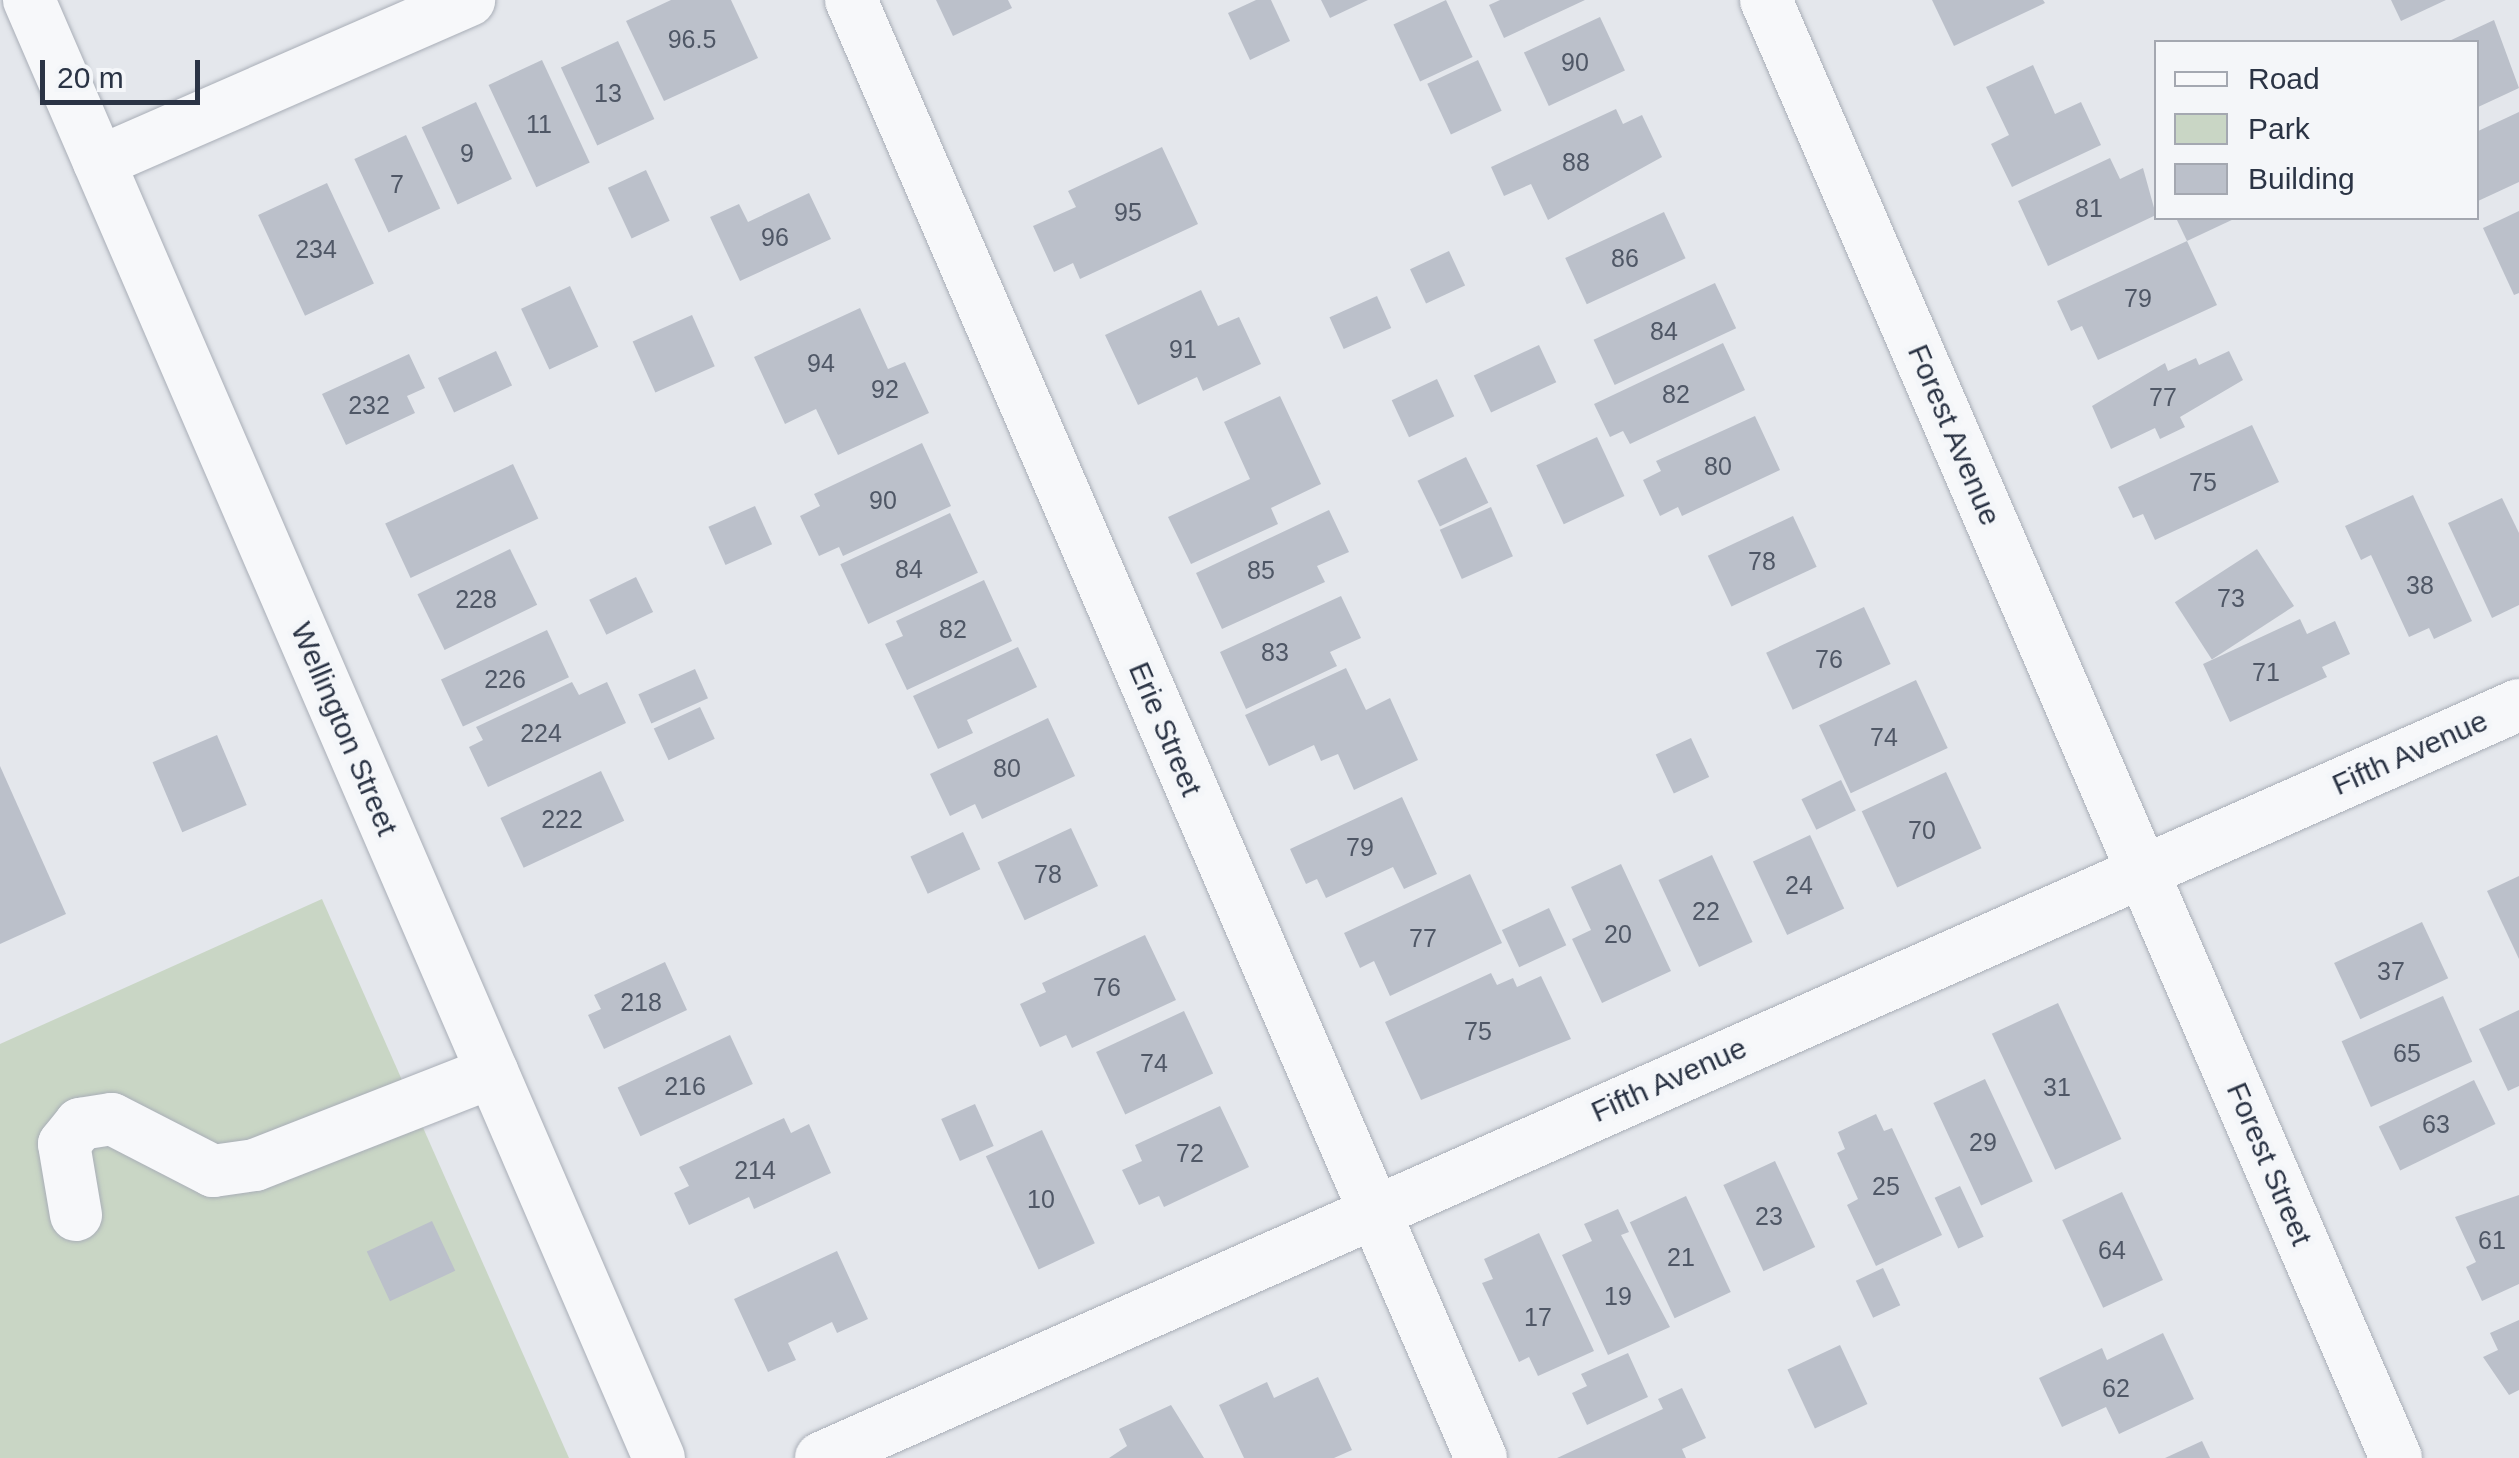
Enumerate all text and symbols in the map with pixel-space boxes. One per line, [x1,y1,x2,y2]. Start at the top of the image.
house number: 96.5 [668,24,716,54]
scale bar [45,40,205,102]
legend [2154,40,2479,220]
house number: 90 [1561,47,1589,77]
text: 20 m [57,61,124,94]
text: Road [2248,62,2320,95]
house number: 13 [594,78,622,108]
house number: 11 [526,109,552,139]
text: Park [2248,112,2310,145]
house number: 9 [460,138,474,168]
house number: 88 [1562,147,1590,177]
text: Building [2248,162,2355,195]
house number: 7 [390,169,404,199]
house number: 81 [2075,193,2103,223]
house number: 95 [1114,197,1142,227]
house number: 96 [761,222,789,252]
house number: 234 [295,234,337,264]
house number: 86 [1611,243,1639,273]
house number: 79 [2124,283,2152,313]
house number: 84 [1650,316,1678,346]
house number: 91 [1169,334,1197,364]
street label: Forest Avenue [1899,338,2009,532]
house number: 94 [807,348,835,378]
house number: 92 [871,374,899,404]
house number: 82 [1662,379,1690,409]
house number: 77 [2149,382,2177,412]
house number: 232 [348,390,390,420]
house number: 80 [1704,451,1732,481]
house number: 75 [2189,467,2217,497]
house number: 90 [869,485,897,515]
house number: 78 [1748,546,1776,576]
house number: 84 [895,554,923,584]
house number: 85 [1247,555,1275,585]
house number: 38 [2406,570,2434,600]
house number: 73 [2217,583,2245,613]
house number: 228 [455,584,497,614]
house number: 82 [939,614,967,644]
street label: Wellington Street [283,617,405,841]
house number: 83 [1261,637,1289,667]
house number: 76 [1815,644,1843,674]
street label: Erie Street [1121,657,1209,801]
house number: 71 [2252,657,2280,687]
house number: 226 [484,664,526,694]
street label: Fifth Avenue [2326,702,2494,804]
house number: 224 [520,718,562,748]
house number: 74 [1870,722,1898,752]
house number: 80 [993,753,1021,783]
house number: 222 [541,804,583,834]
house number: 70 [1908,815,1936,845]
house number: 79 [1346,832,1374,862]
house number: 78 [1034,859,1062,889]
house number: 24 [1785,870,1813,900]
house number: 22 [1692,896,1720,926]
house number: 20 [1604,919,1632,949]
house number: 77 [1409,923,1437,953]
house number: 37 [2377,956,2405,986]
house number: 76 [1093,972,1121,1002]
house number: 218 [620,987,662,1017]
house number: 75 [1464,1016,1492,1046]
street label: Fifth Avenue [1585,1029,1753,1131]
house number: 65 [2393,1038,2421,1068]
house number: 74 [1140,1048,1168,1078]
house number: 216 [664,1071,706,1101]
house number: 31 [2043,1072,2071,1102]
street label: Forest Street [2219,1077,2319,1251]
house number: 63 [2422,1109,2450,1139]
house number: 29 [1969,1127,1997,1157]
house number: 72 [1176,1138,1204,1168]
house number: 214 [734,1155,776,1185]
house number: 25 [1872,1171,1900,1201]
house number: 10 [1027,1184,1055,1214]
house number: 23 [1755,1201,1783,1231]
house number: 61 [2478,1225,2506,1255]
house number: 64 [2098,1235,2126,1265]
house number: 21 [1667,1242,1695,1272]
house number: 19 [1604,1281,1632,1311]
house number: 17 [1524,1302,1552,1332]
house number: 62 [2102,1373,2130,1403]

